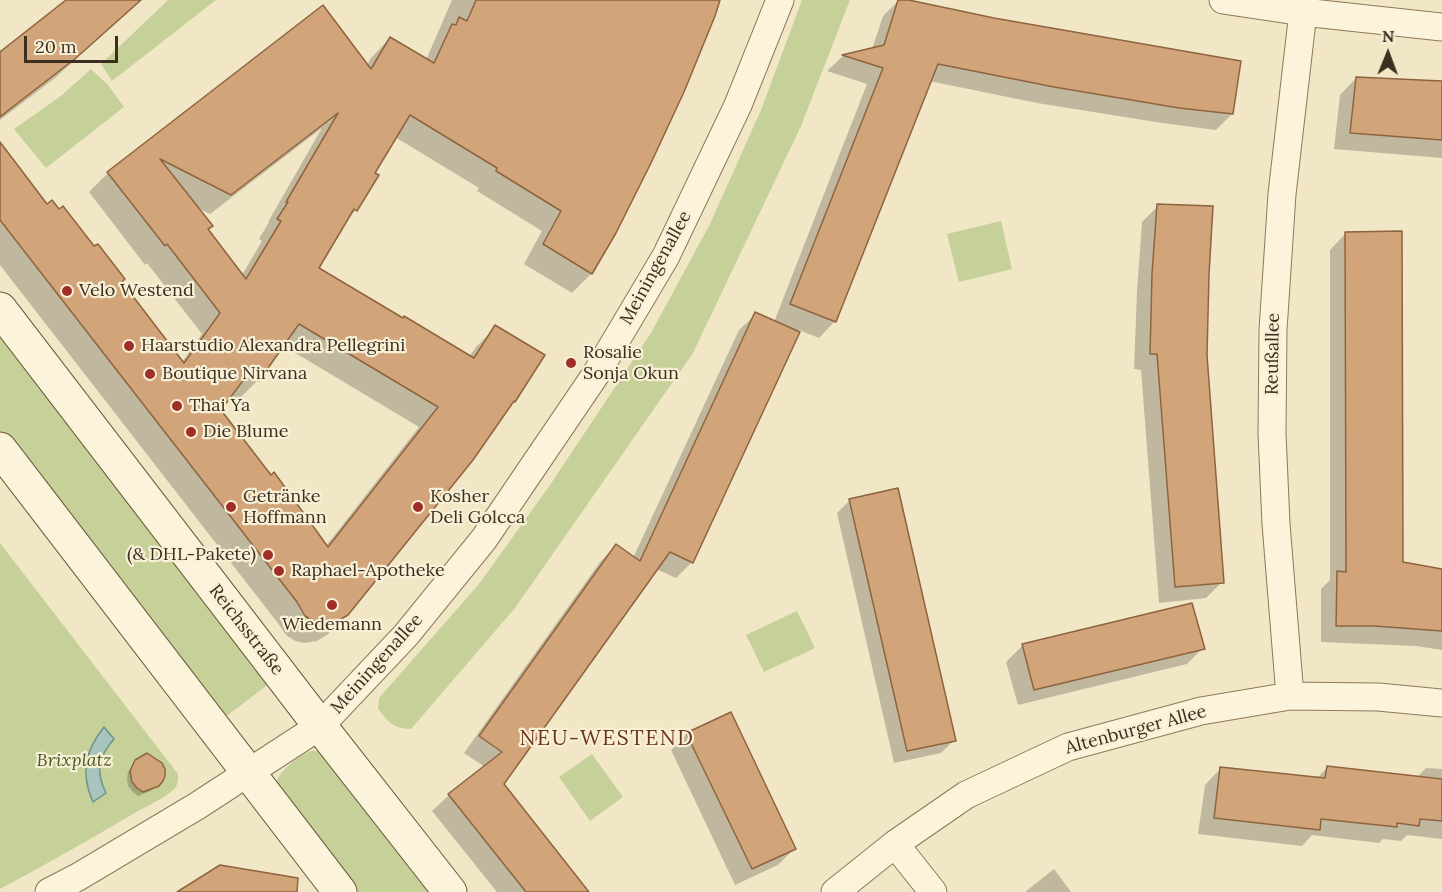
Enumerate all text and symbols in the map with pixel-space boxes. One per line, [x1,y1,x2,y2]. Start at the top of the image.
scale bar [27,24,122,62]
north arrow [1358,24,1418,84]
text: N [1382,26,1395,46]
text: 20 m [35,35,77,58]
street label: Meiningenallee [616,207,696,329]
place label: Velo Westend [79,280,194,302]
marker: Velo Westend [60,284,74,298]
street label: Reußallee [1261,313,1285,395]
place label: Haarstudio Alexandra Pellegrini [141,335,405,357]
marker: Haarstudio Alexandra Pellegrini [122,339,136,353]
place label: Rosalie Sonja Okun [583,342,679,385]
marker: Rosalie Sonja Okun [564,356,578,370]
place label: Boutique Nirvana [162,363,307,385]
marker: Boutique Nirvana [143,367,157,381]
place label: Thai Ya [189,395,250,417]
marker: Thai Ya [170,399,184,413]
place label: Die Blume [203,421,288,443]
marker: Die Blume [184,425,198,439]
place label: Getränke Hoffmann [243,486,327,528]
place label: Kosher Deli Golcca [430,486,525,528]
marker: Getränke Hoffmann [224,500,238,514]
marker: Kosher Deli Golcca [411,500,425,514]
place label: (& DHL-Pakete) [127,544,256,566]
marker: (& DHL-Pakete) [261,548,275,562]
place label: Raphael-Apotheke [291,560,445,582]
marker: Raphael-Apotheke [272,564,286,578]
street label: Reichsstraße [204,580,288,680]
marker: Wiedemann [325,598,339,612]
street label: Meiningenallee [326,610,428,718]
place label: Wiedemann [282,614,382,636]
street label: Altenburger Allee [1063,701,1209,759]
district label: NEU-WESTEND [520,726,694,752]
park label: Brixplatz [36,750,112,772]

